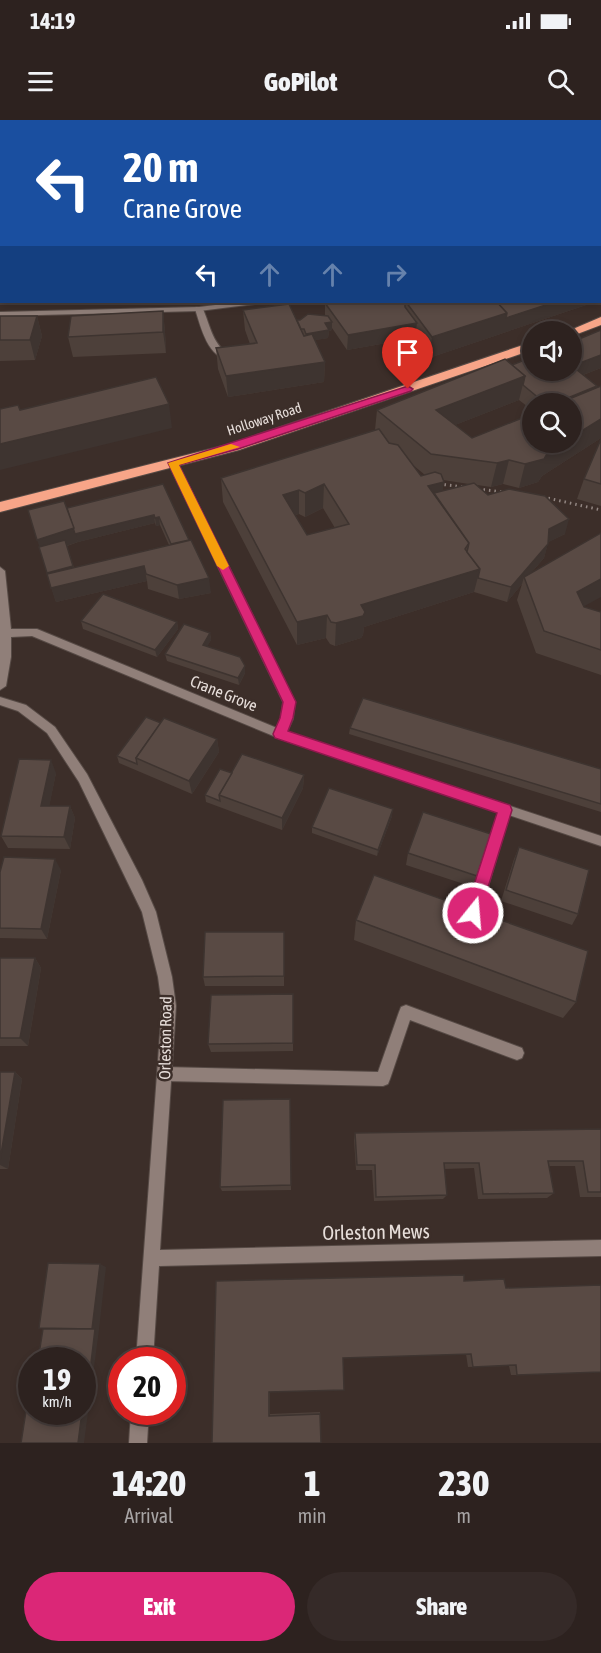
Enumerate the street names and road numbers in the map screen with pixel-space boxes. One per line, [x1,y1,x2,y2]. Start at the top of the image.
street label: Holloway Road [225,399,303,439]
street label: Crane Grove [188,671,260,715]
street label: Orleston Road [155,996,175,1080]
street label: Orleston Mews [322,1219,430,1244]

